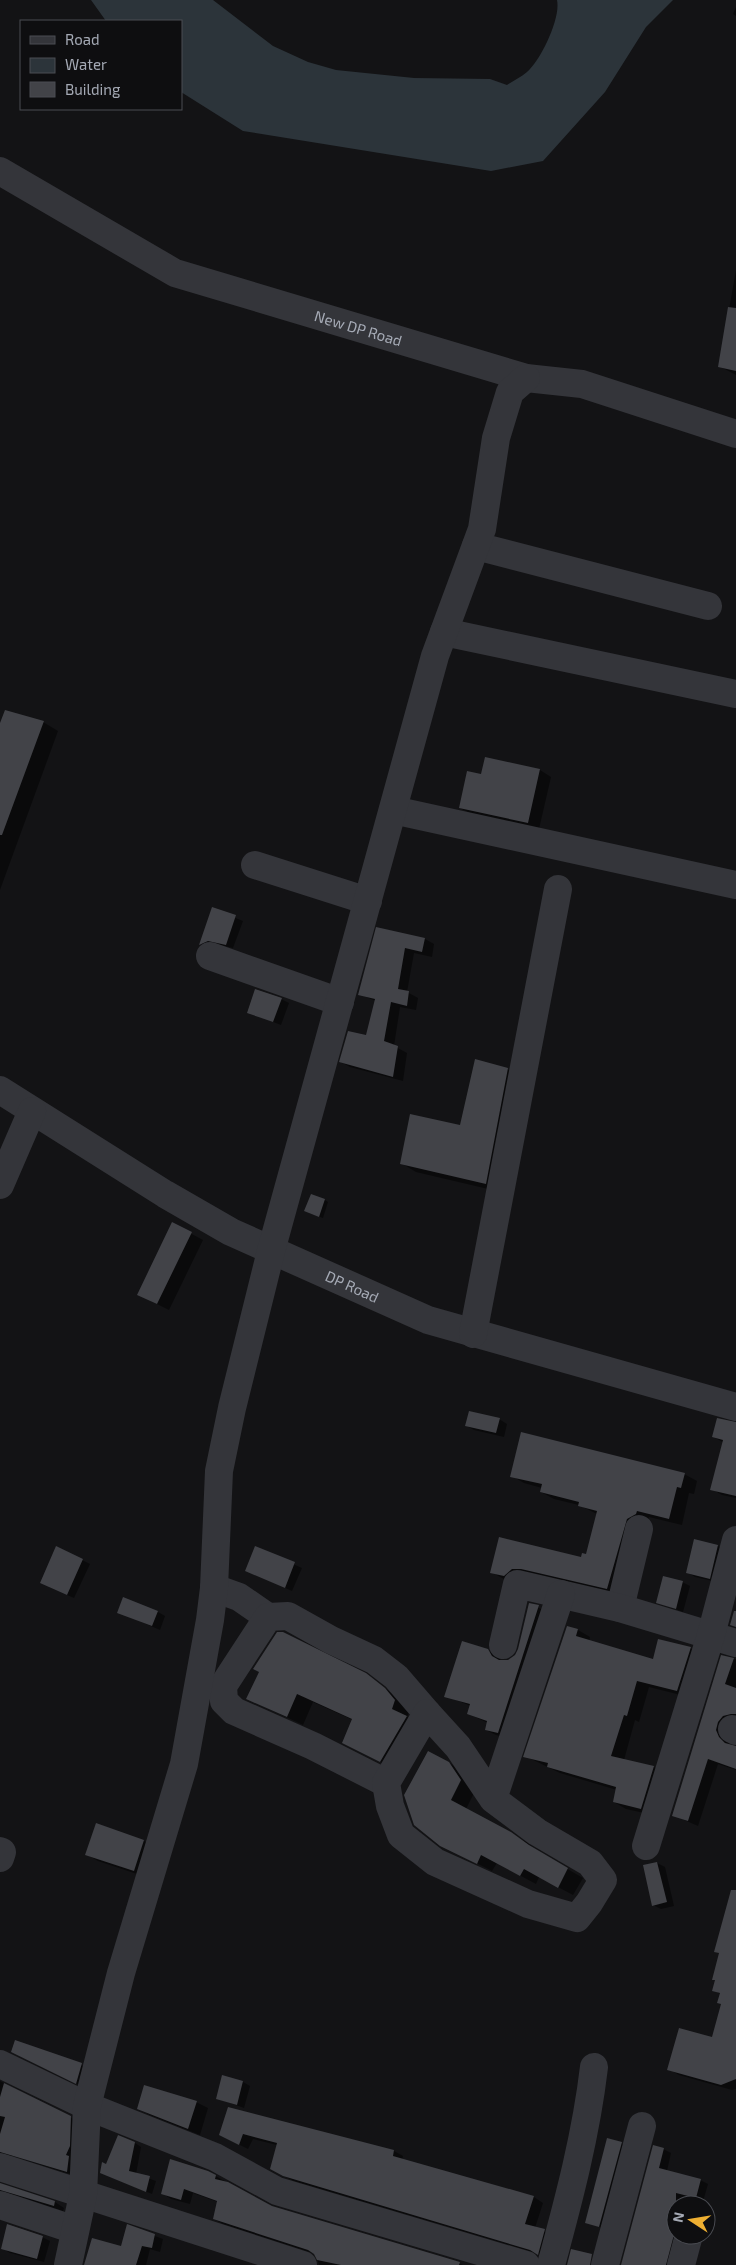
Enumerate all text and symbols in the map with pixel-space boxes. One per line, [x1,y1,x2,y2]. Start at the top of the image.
legend [20,20,182,110]
text: Road [65,30,100,48]
text: Water [65,55,107,73]
text: Building [65,80,121,98]
street label: New DP Road [312,306,404,349]
street label: DP Road [323,1266,382,1306]
north arrow [666,2195,716,2245]
text: N [668,2210,687,2224]

